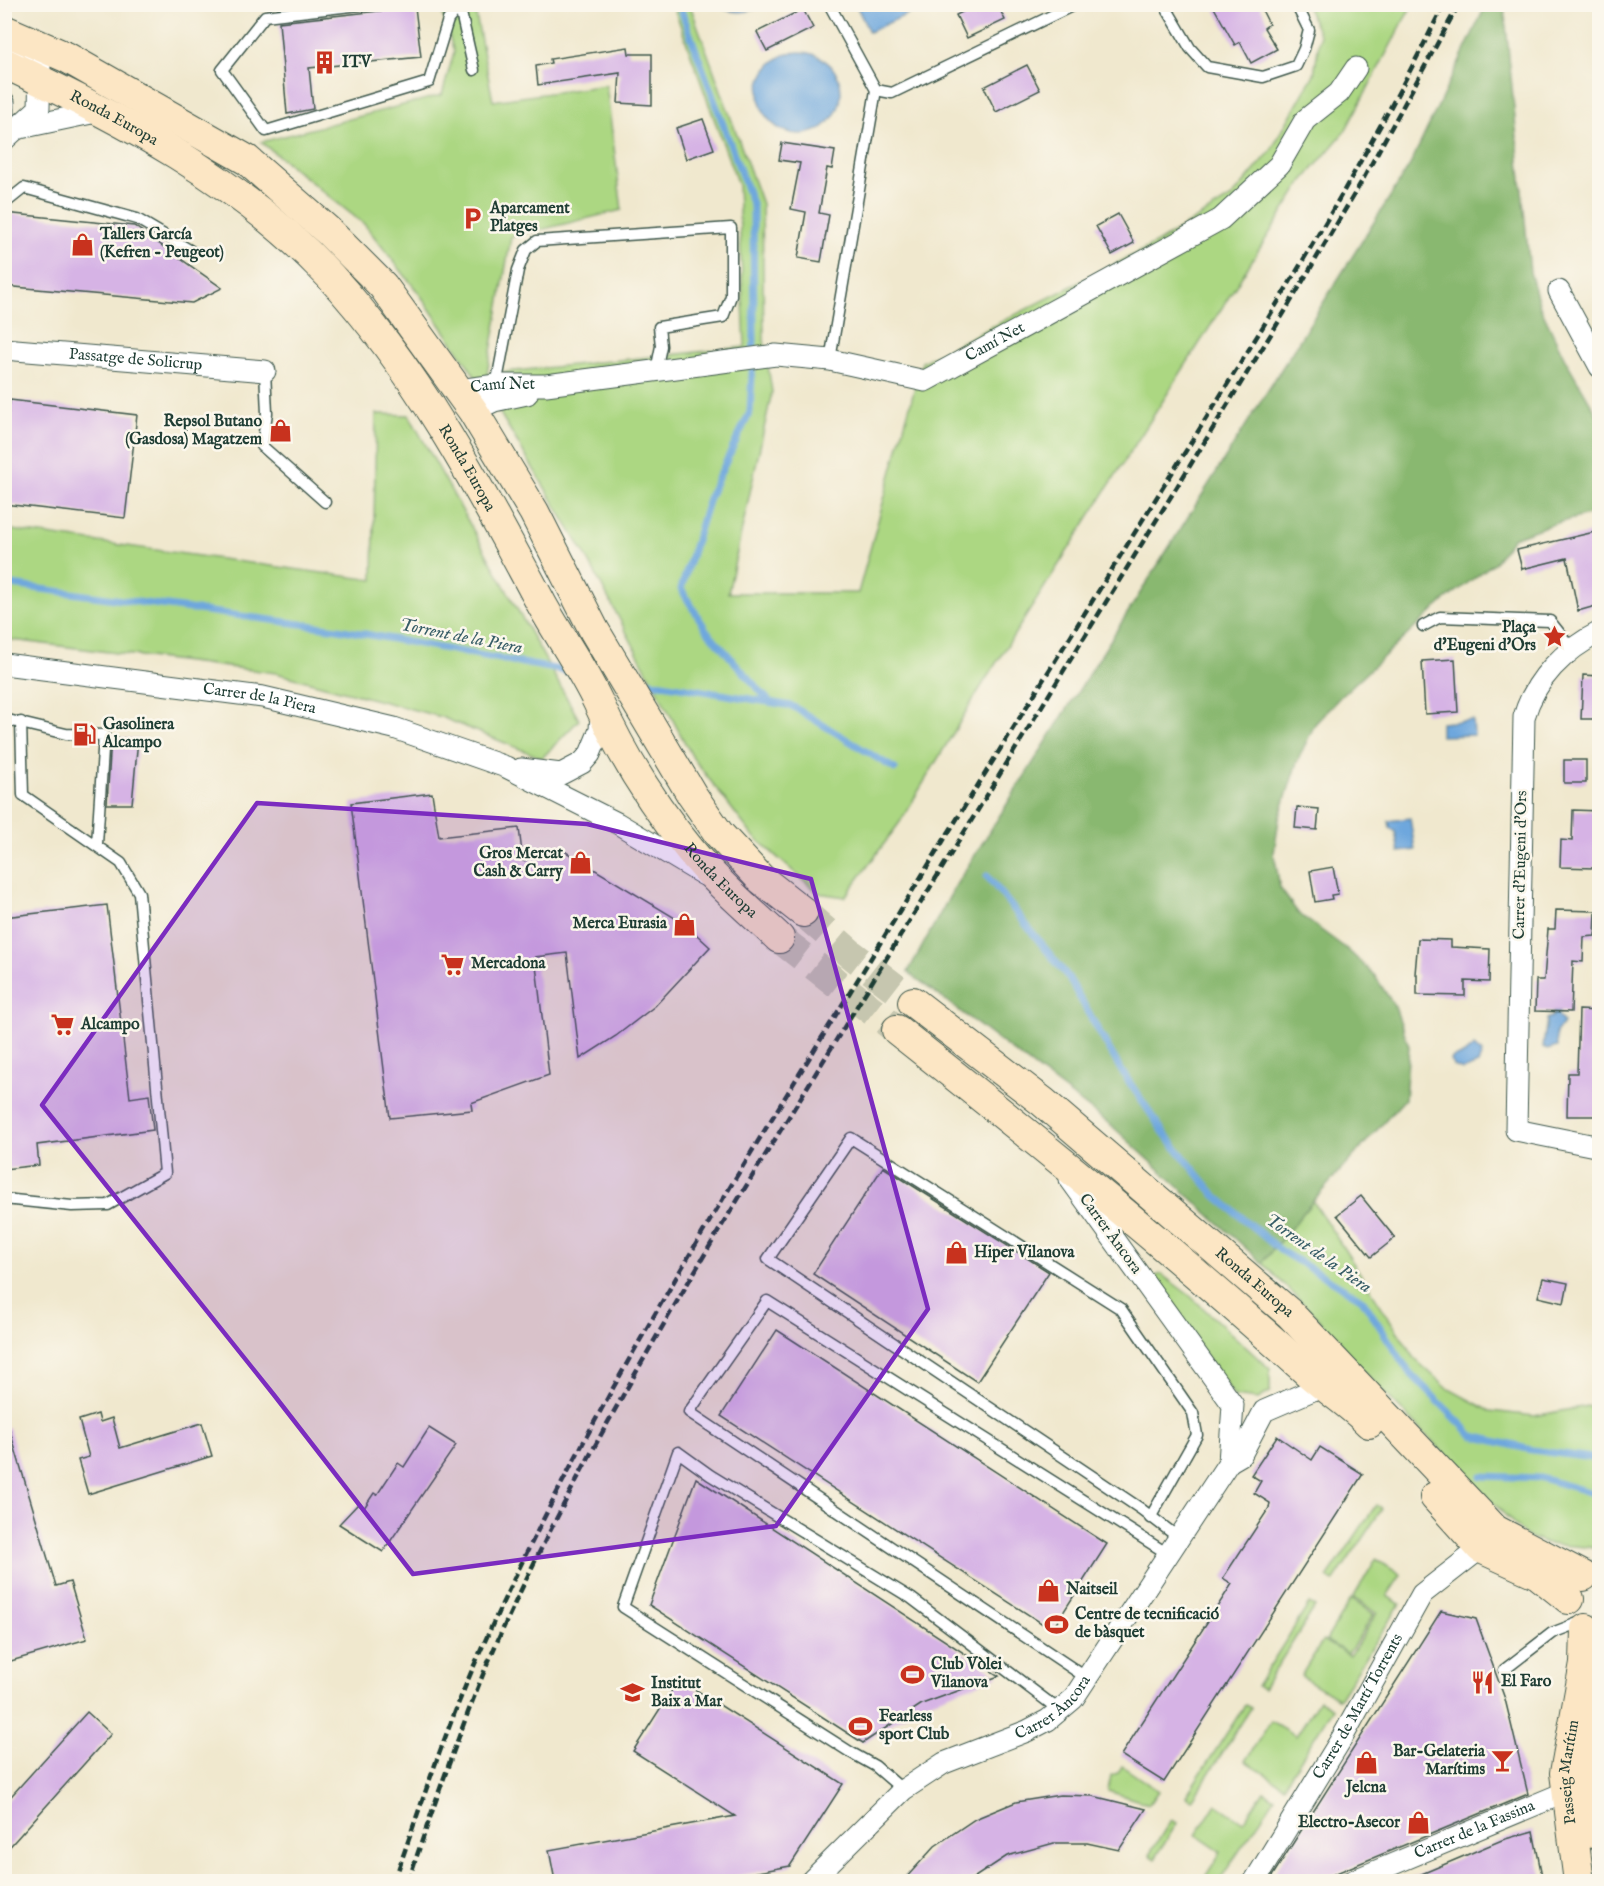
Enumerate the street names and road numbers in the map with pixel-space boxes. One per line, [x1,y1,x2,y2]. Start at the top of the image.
street label: Ronda Europa [66,87,162,151]
street label: Camí Net [962,318,1029,367]
street label: Passatge de Solicrup [68,345,203,376]
street label: Camí Net [469,374,536,398]
street label: Ronda Europa [433,421,500,515]
street label: Carrer de la Piera [202,679,318,719]
street label: Carrer d'Eugeni d'Ors [1510,790,1532,940]
street label: Ronda Europa [679,839,761,923]
street label: Carrer Àncora [1074,1189,1147,1278]
street label: Ronda Europa [1210,1244,1298,1322]
street label: Carrer de Martí Torrents [1309,1630,1408,1783]
street label: Carrer Àncora [1012,1672,1096,1745]
street label: Passeig Marítim [1555,1718,1584,1825]
street label: Carrer de la Fassina [1411,1796,1538,1864]

